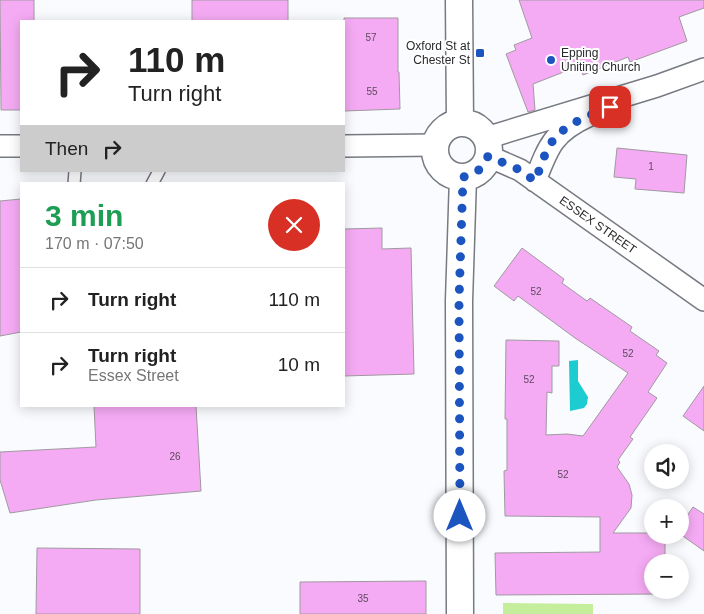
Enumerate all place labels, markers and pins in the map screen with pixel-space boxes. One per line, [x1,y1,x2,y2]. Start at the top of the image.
place label: Oxford St at Chester St [406,39,471,67]
place label: Epping Uniting Church [561,46,640,74]
marker: Oxford St at Chester St [474,47,486,59]
marker: Epping Uniting Church [545,54,557,66]
pin [589,86,631,128]

